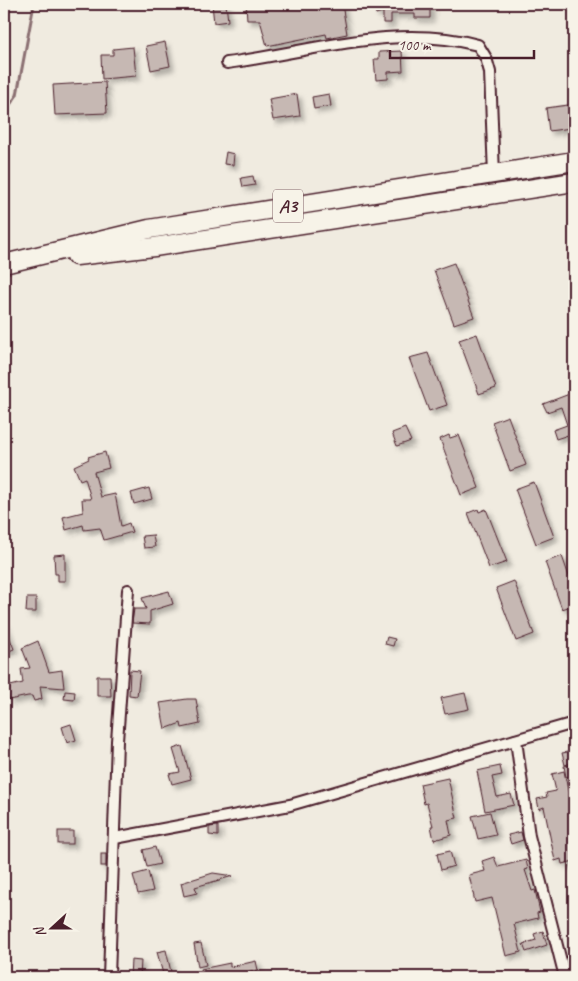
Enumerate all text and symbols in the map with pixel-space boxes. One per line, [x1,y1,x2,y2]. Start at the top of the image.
scale bar [390,28,534,60]
text: 100 m [398,36,432,55]
road number: A3 [273,190,303,222]
north arrow [28,904,78,954]
text: N [30,923,50,940]

